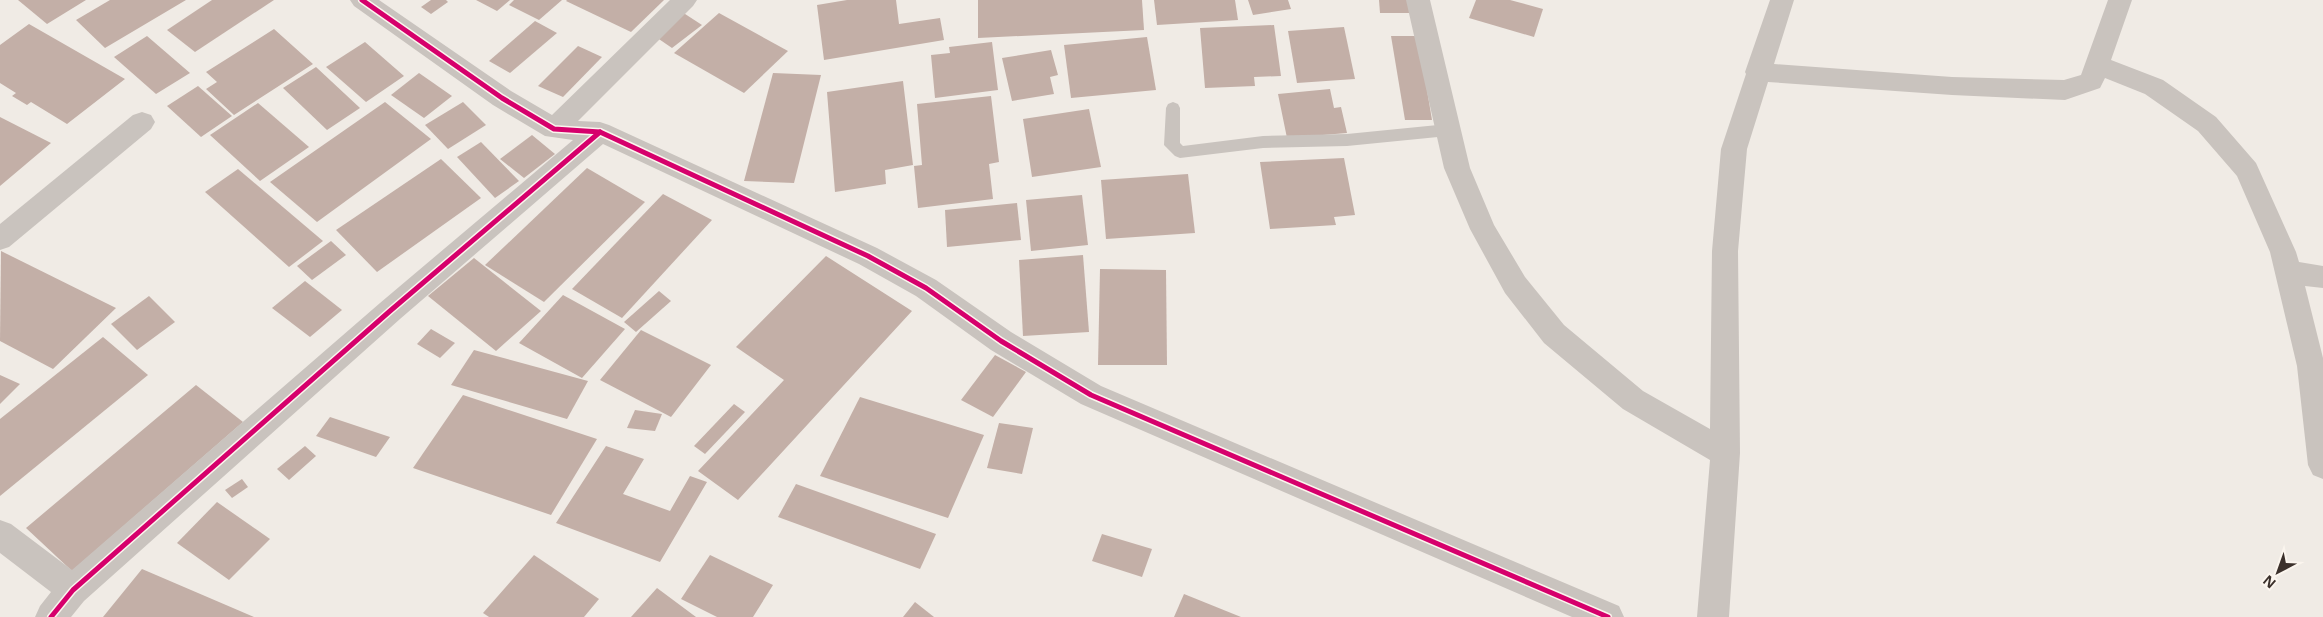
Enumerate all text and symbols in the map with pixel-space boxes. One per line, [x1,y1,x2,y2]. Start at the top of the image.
north arrow [2253,547,2303,597]
text: N [2259,571,2280,593]

